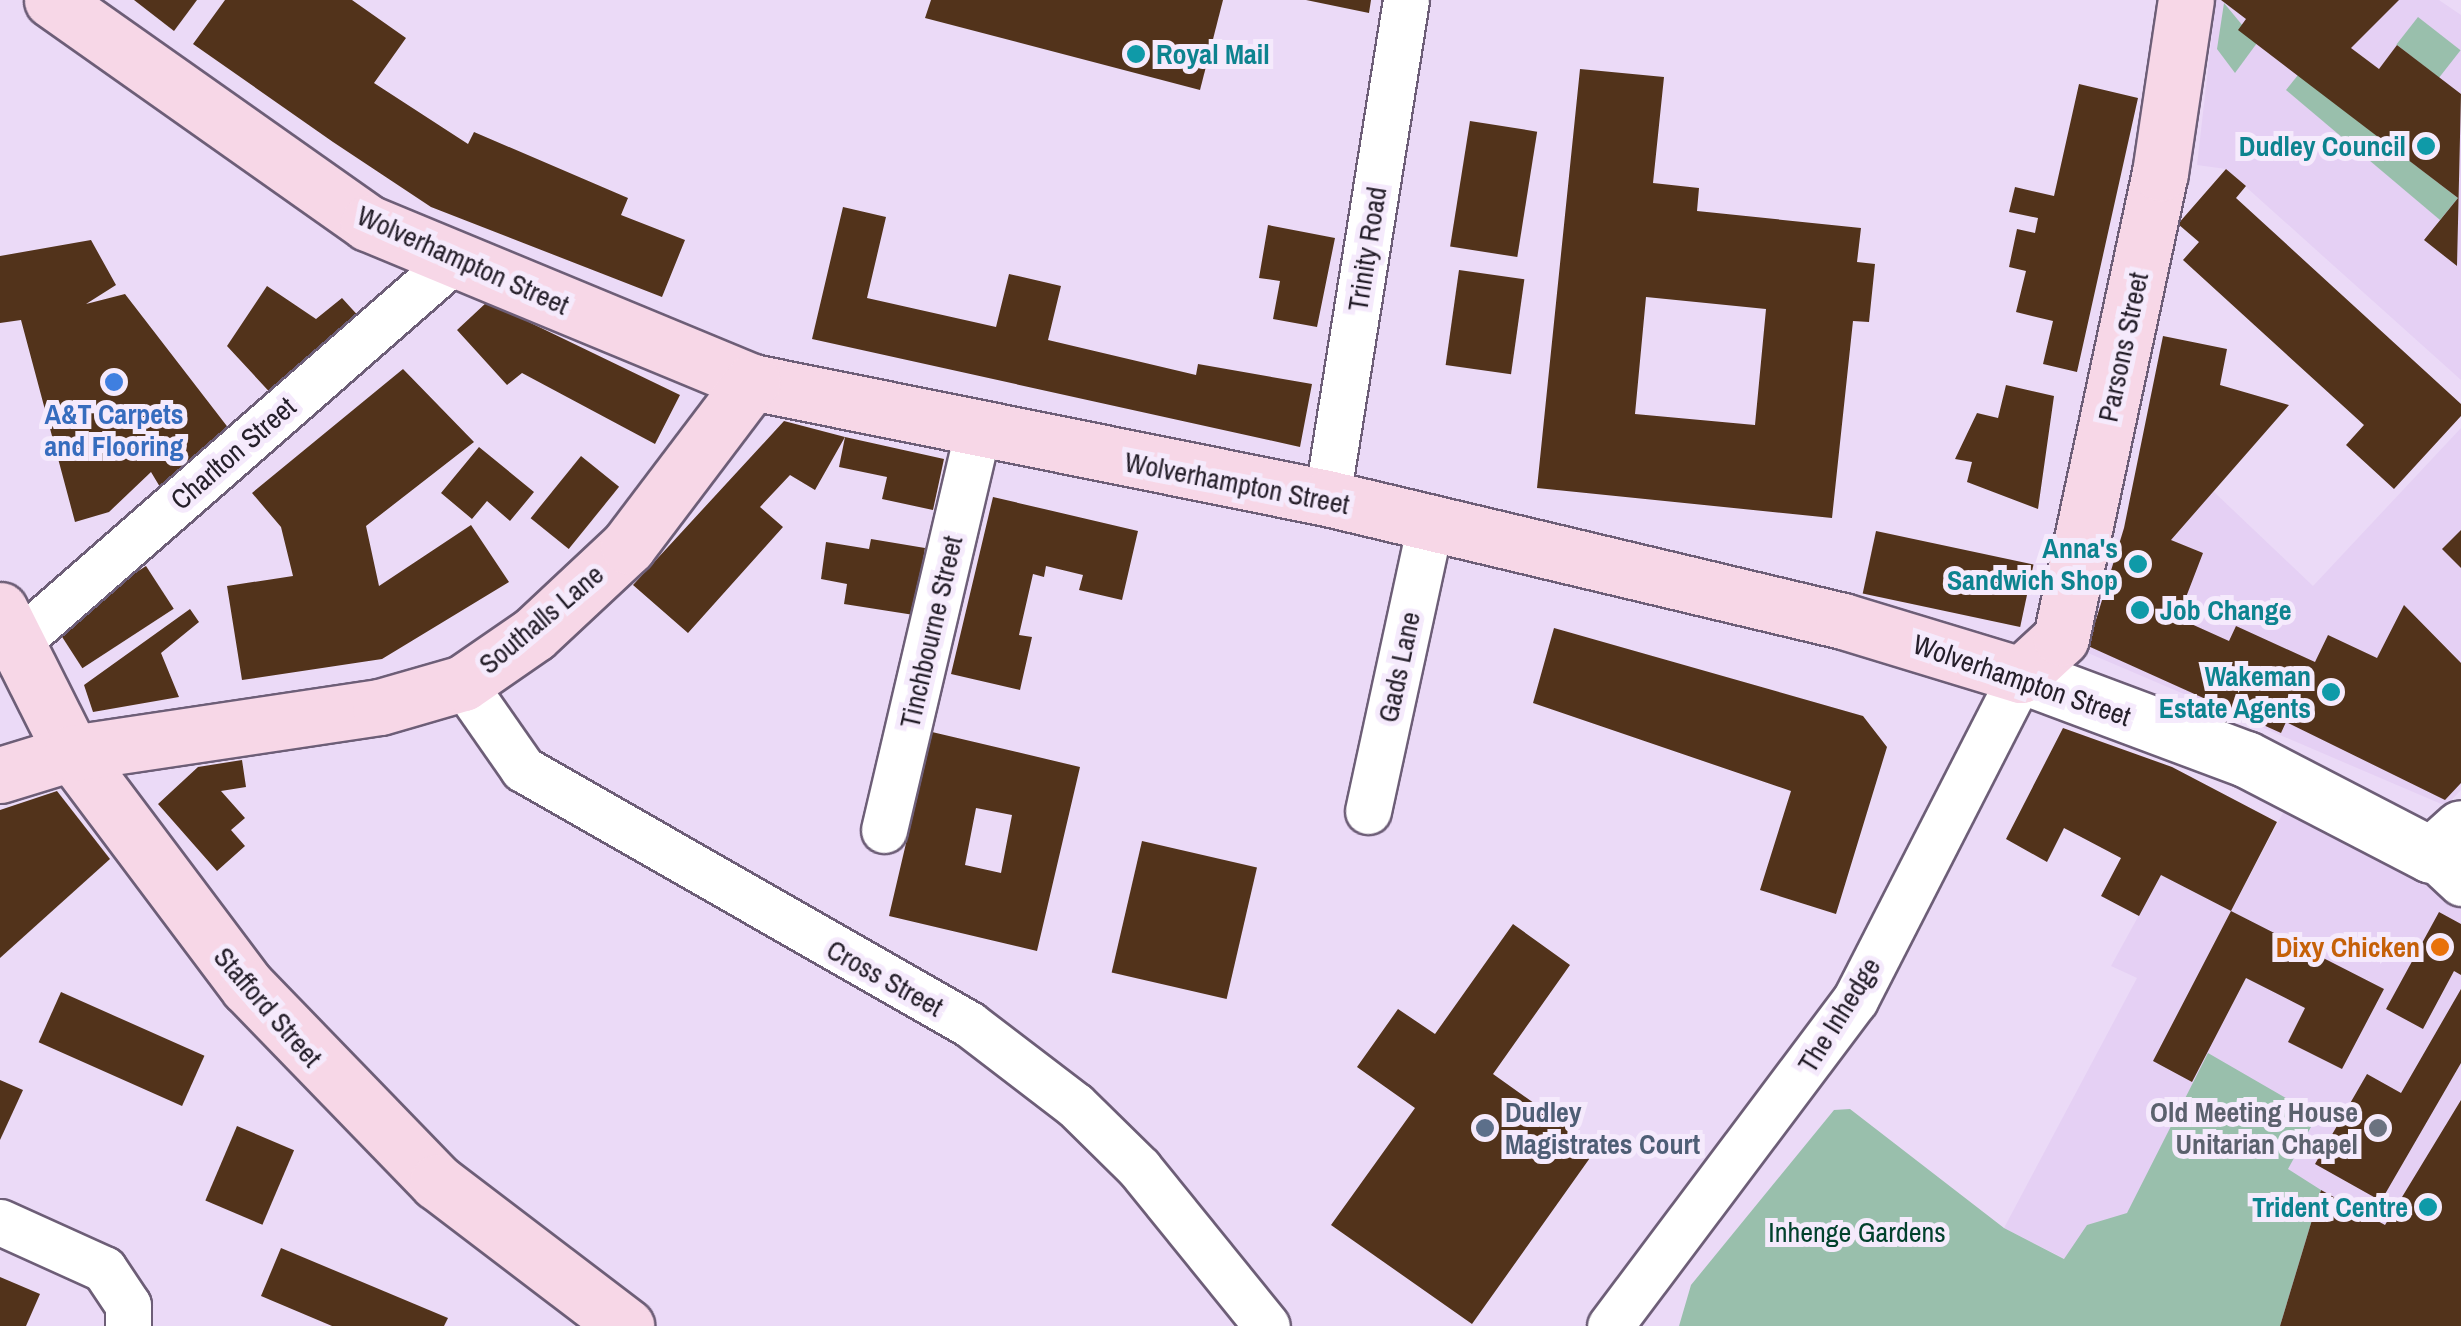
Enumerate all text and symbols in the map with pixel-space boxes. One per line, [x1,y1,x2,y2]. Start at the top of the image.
place label: Royal Mail [1156,37,1270,71]
marker: Royal Mail [1125,43,1147,65]
place label: Dudley Council [2239,129,2406,163]
marker: Dudley Council [2415,135,2437,157]
street label: Trinity Road [1341,184,1393,314]
street label: Wolverhampton Street [352,198,574,322]
street label: Parsons Street [2091,269,2155,425]
marker: A&T Carpets and Flooring [103,371,125,393]
street label: Charlton Street [164,390,302,516]
place label: A&T Carpets and Flooring [44,397,184,463]
street label: Wolverhampton Street [1122,445,1352,521]
place label: Anna's Sandwich Shop [1947,531,2118,597]
street label: Tinchbourne Street [893,533,969,731]
marker: Anna's Sandwich Shop [2127,553,2149,575]
street label: Southalls Lane [472,557,610,681]
place label: Job Change [2160,593,2291,627]
marker: Job Change [2129,599,2151,621]
street label: Gads Lane [1371,609,1427,725]
street label: Wolverhampton Street [1909,627,2135,733]
place label: Wakeman Estate Agents [2158,659,2311,725]
marker: Wakeman Estate Agents [2320,681,2342,703]
place label: Dixy Chicken [2276,930,2420,964]
street label: Cross Street [821,932,949,1024]
marker: Dixy Chicken [2429,936,2451,958]
street label: Stafford Street [207,940,329,1074]
street label: The Inhedge [1791,951,1887,1079]
place label: Dudley Magistrates Court [1505,1095,1700,1161]
place label: Old Meeting House Unitarian Chapel [2150,1095,2358,1161]
marker: Dudley Magistrates Court [1474,1117,1496,1139]
marker: Old Meeting House Unitarian Chapel [2367,1117,2389,1139]
place label: Trident Centre [2252,1190,2408,1224]
marker: Trident Centre [2417,1196,2439,1218]
park label: Inhenge Gardens [1768,1215,1946,1249]

